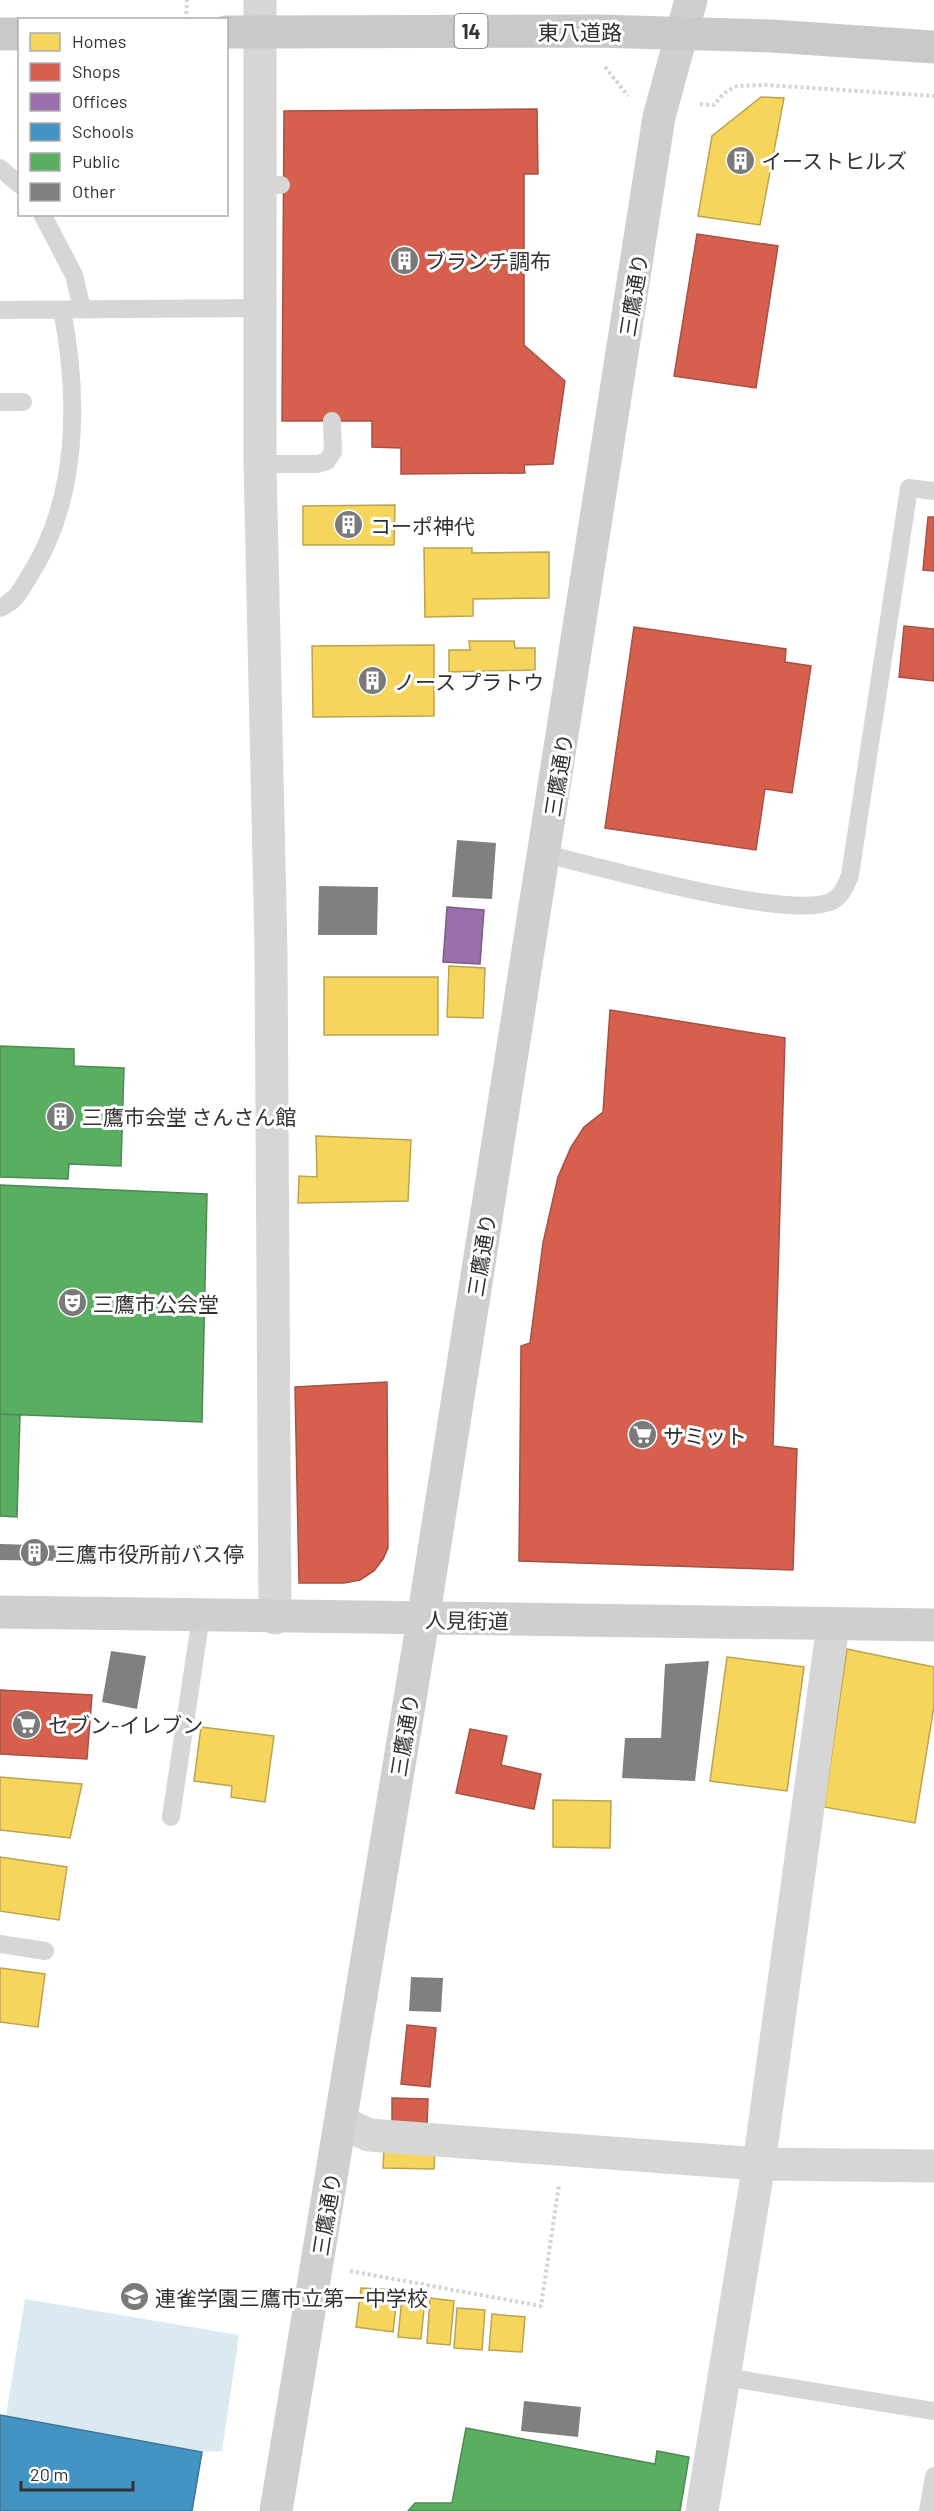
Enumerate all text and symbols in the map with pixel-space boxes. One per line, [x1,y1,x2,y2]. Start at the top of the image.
road number: 14 [454,14,488,48]
legend [18,18,228,216]
street label: 東八道路 [538,19,622,44]
text: Homes [72,30,126,52]
text: Shops [72,60,121,82]
text: Offices [72,90,128,112]
text: Schools [72,120,134,142]
building icon: イーストヒルズ [724,144,756,176]
place label: イーストヒルズ [761,148,907,173]
text: Public [72,150,120,172]
text: Other [72,180,116,202]
building icon: ブランチ調布 [388,244,420,276]
place label: ブランチ調布 [425,248,551,273]
street label: 三鷹通り [614,252,652,338]
building icon: コーポ神代 [333,509,365,541]
place label: コーポ神代 [370,513,475,538]
building icon: ノース プラトウ [357,665,389,697]
place label: ノース プラトウ [394,669,544,694]
street label: 三鷹通り [539,732,577,818]
building icon: 三鷹市会堂 さんさん館 [45,1100,77,1132]
place label: 三鷹市会堂 さんさん館 [82,1104,296,1129]
street label: 三鷹通り [462,1212,500,1298]
theatre icon: 三鷹市公会堂 [56,1287,88,1319]
place label: 三鷹市公会堂 [93,1291,219,1316]
supermarket icon: サミット [626,1419,658,1451]
place label: サミット [663,1423,747,1448]
building icon: 三鷹市役所前バス停 [18,1537,50,1569]
place label: 三鷹市役所前バス停 [55,1541,244,1566]
street label: 人見街道 [425,1607,509,1633]
street label: 三鷹通り [385,1692,423,1778]
supermarket icon: セブン-イレブン [11,1708,43,1740]
place label: セブン-イレブン [48,1712,203,1737]
street label: 三鷹通り [307,2171,345,2257]
school or university icon: 連雀学園三鷹市立第一中学校 [118,2281,150,2313]
place label: 連雀学園三鷹市立第一中学校 [155,2285,428,2310]
scale bar [21,2454,134,2492]
text: 20 m [30,2463,68,2485]

